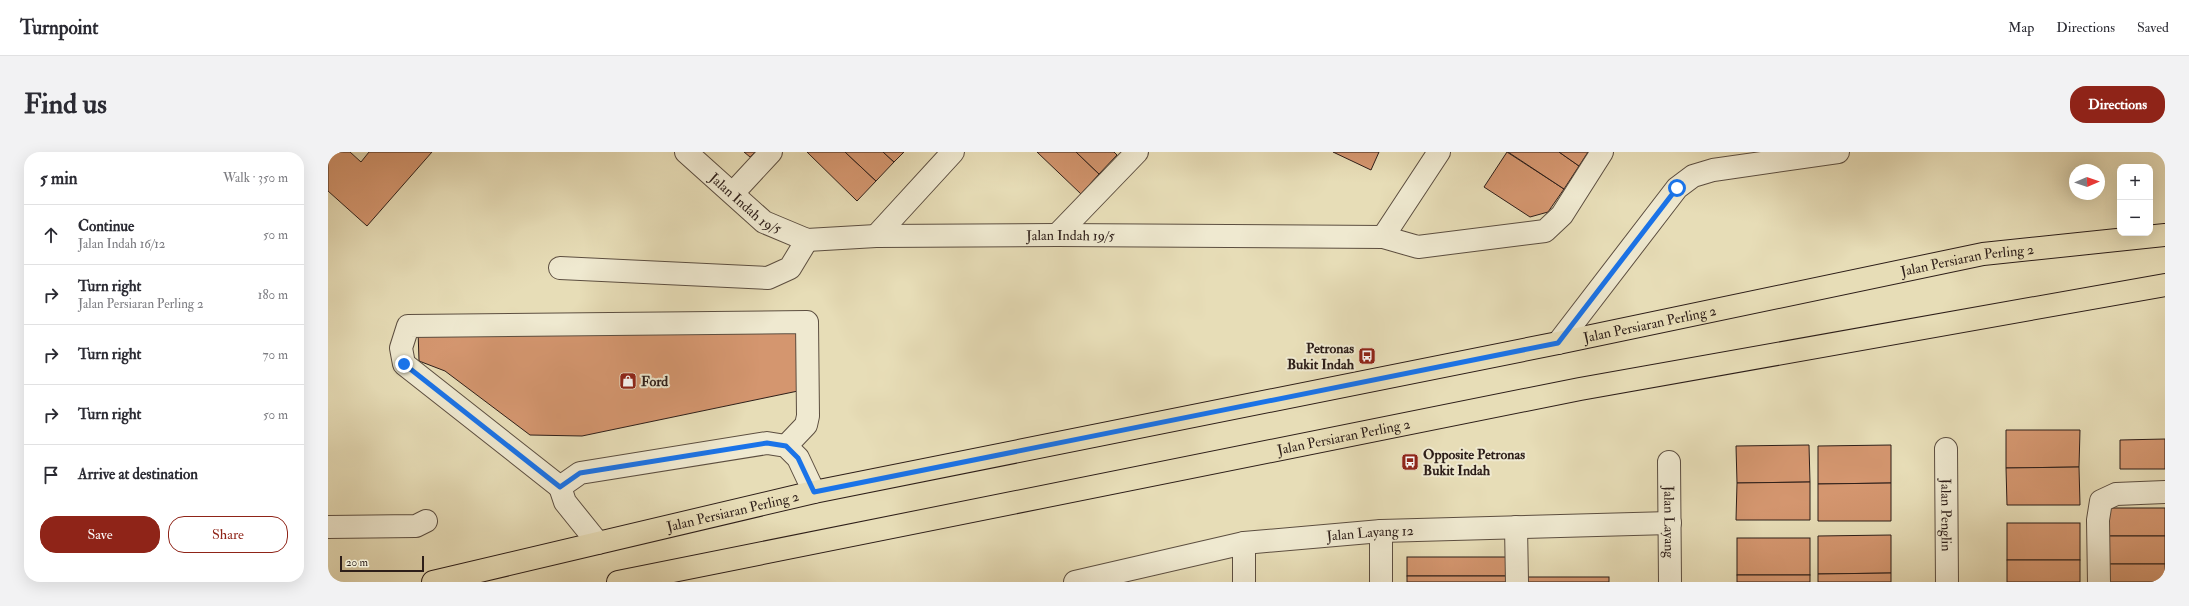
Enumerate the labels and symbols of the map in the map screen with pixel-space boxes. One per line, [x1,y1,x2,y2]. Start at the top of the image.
north arrow [2069,164,2105,200]
street label: Jalan Indah 19/5 [705,169,785,238]
route start [1668,179,1686,197]
street label: Jalan Indah 19/5 [1025,227,1116,244]
street label: Jalan Persiaran Perling 2 [1898,241,2035,280]
street label: Jalan Persiaran Perling 2 [1581,302,1718,347]
place label: Petronas Bukit Indah [1287,340,1355,373]
bus stop icon: Petronas Bukit Indah [1357,346,1377,366]
route end [395,355,413,373]
shop icon: Ford [618,371,638,391]
place label: Ford [641,373,668,390]
street label: Jalan Persiaran Perling 2 [1275,415,1412,459]
place label: Opposite Petronas Bukit Indah [1423,446,1525,479]
bus stop icon: Opposite Petronas Bukit Indah [1400,452,1420,472]
street label: Jalan Penglin [1937,477,1955,552]
street label: Jalan Layang [1660,485,1678,559]
street label: Jalan Persiaran Perling 2 [664,488,801,536]
street label: Jalan Layang 12 [1325,522,1414,545]
scale bar [340,554,424,573]

